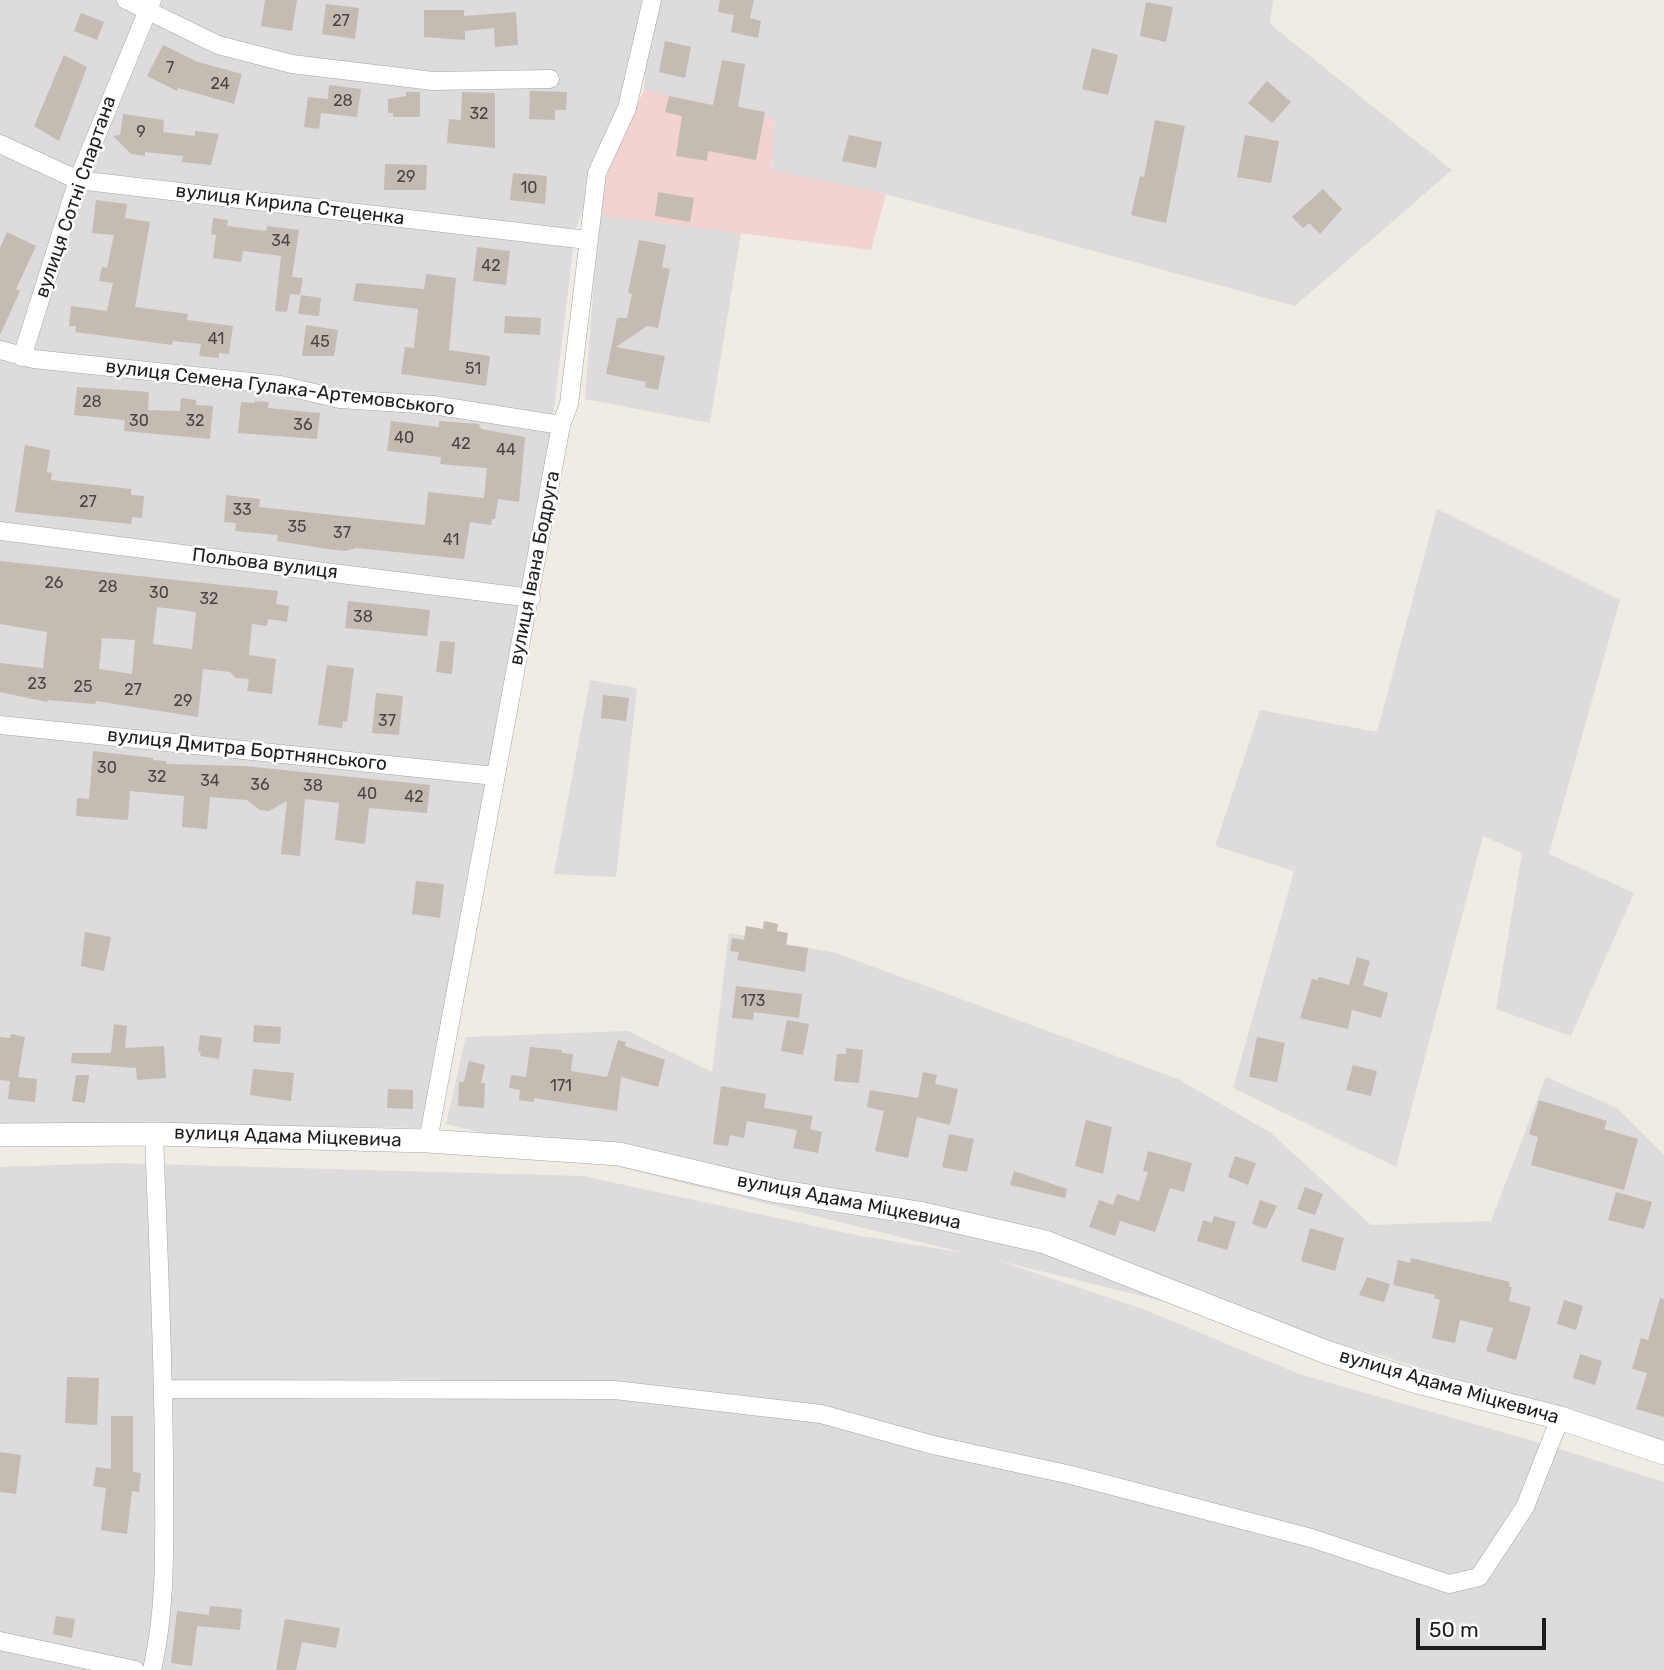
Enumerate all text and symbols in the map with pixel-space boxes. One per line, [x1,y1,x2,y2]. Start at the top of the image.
house number: 27 [332,11,350,31]
house number: 7 [166,58,174,78]
house number: 24 [210,74,230,94]
house number: 28 [333,91,353,111]
street label: вулиця Сотні Спартана [31,93,121,301]
house number: 32 [469,104,489,124]
house number: 9 [136,122,146,142]
house number: 29 [397,167,415,187]
house number: 10 [520,178,538,198]
street label: вулиця Кирила Стеценка [174,180,406,230]
house number: 34 [271,231,291,251]
house number: 42 [481,256,501,276]
house number: 41 [208,329,224,349]
house number: 45 [310,332,330,352]
street label: вулиця Семена Гулака-Артемовського [104,355,456,421]
house number: 51 [465,359,481,379]
house number: 28 [82,392,102,412]
house number: 30 [129,411,149,431]
house number: 32 [185,411,205,431]
house number: 36 [293,415,313,435]
house number: 40 [394,428,414,448]
house number: 42 [451,434,471,454]
house number: 44 [496,440,516,460]
street label: вулиця Івана Бодруга [505,469,565,667]
house number: 27 [79,492,97,512]
house number: 33 [232,500,252,520]
house number: 35 [287,517,307,537]
house number: 37 [333,523,351,543]
house number: 41 [443,530,459,550]
street label: Польова вулиця [191,544,339,584]
house number: 26 [44,573,64,593]
house number: 28 [98,577,118,597]
house number: 30 [149,583,169,603]
house number: 32 [199,589,219,609]
house number: 38 [353,607,373,627]
house number: 23 [27,674,47,694]
house number: 25 [74,677,92,697]
house number: 27 [124,680,142,700]
house number: 29 [174,691,192,711]
house number: 37 [378,711,396,731]
street label: вулиця Дмитра Бортнянського [106,724,388,776]
house number: 30 [97,758,117,778]
house number: 32 [147,767,167,787]
house number: 34 [200,771,220,791]
house number: 36 [250,775,270,795]
house number: 38 [303,776,323,796]
house number: 40 [357,784,377,804]
house number: 42 [404,787,424,807]
house number: 173 [741,991,765,1011]
house number: 171 [550,1076,572,1096]
street label: вулиця Адама Міцкевича [174,1122,402,1152]
street label: вулиця Адама Міцкевича [735,1169,963,1235]
street label: вулиця Адама Міцкевича [1337,1345,1561,1429]
scale bar [1419,1604,1548,1648]
text: 50 m [1429,1617,1479,1642]

